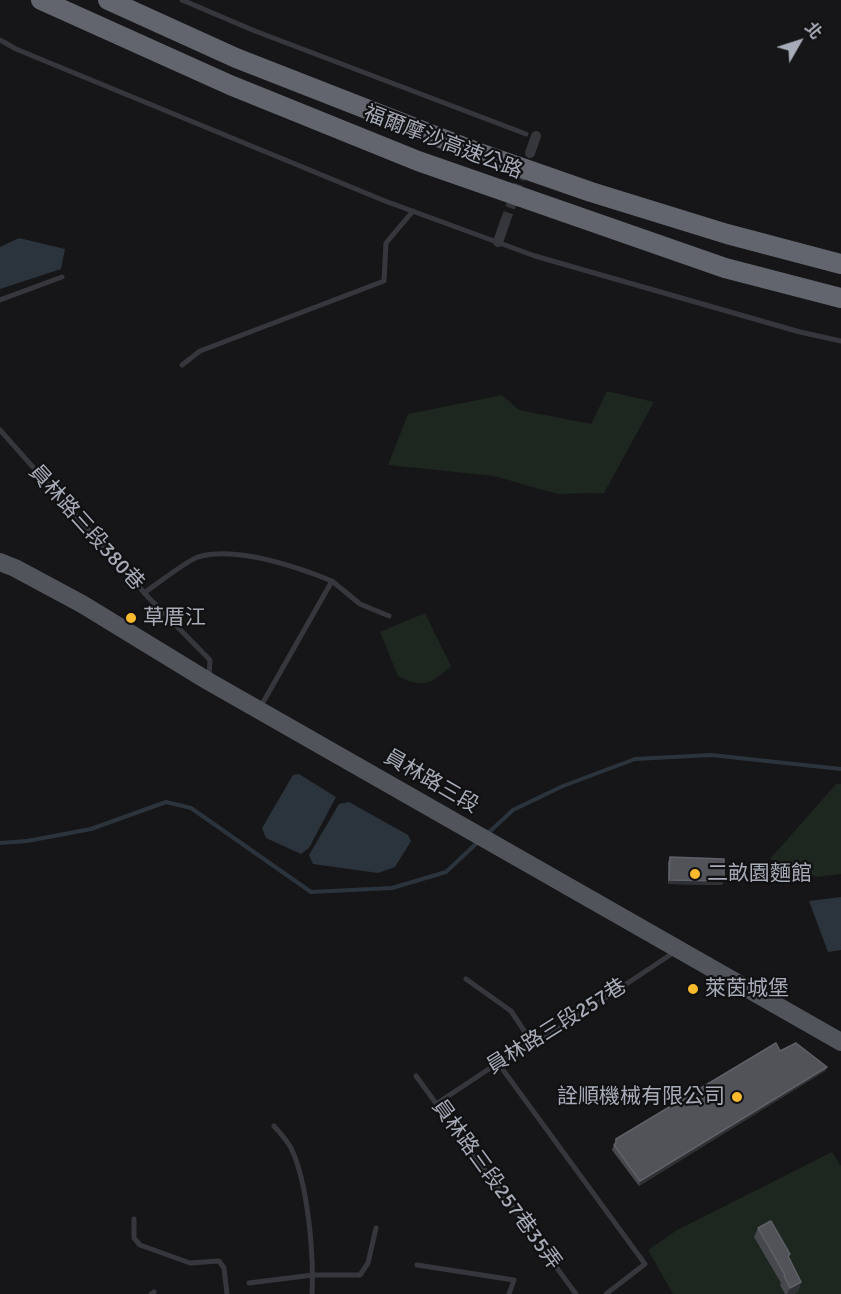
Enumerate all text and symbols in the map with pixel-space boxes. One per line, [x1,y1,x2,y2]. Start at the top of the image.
north arrow [769,12,829,72]
text: 北 [800,18,826,43]
street label: 福爾摩沙高速公路 [360,101,526,185]
street label: 員林路三段380巷 [23,460,149,596]
place label: 草厝江 [143,605,206,631]
marker: 草厝江 [124,611,138,625]
street label: 員林路三段 [379,745,483,819]
place label: 二畝園麵館 [707,861,812,887]
marker: 二畝園麵館 [688,867,702,881]
street label: 員林路三段257巷 [482,974,632,1080]
place label: 萊茵城堡 [705,976,789,1002]
marker: 萊茵城堡 [686,982,700,996]
place label: 詮順機械有限公司 [557,1084,725,1110]
marker: 詮順機械有限公司 [730,1090,744,1104]
street label: 員林路三段257巷35弄 [426,1095,566,1275]

